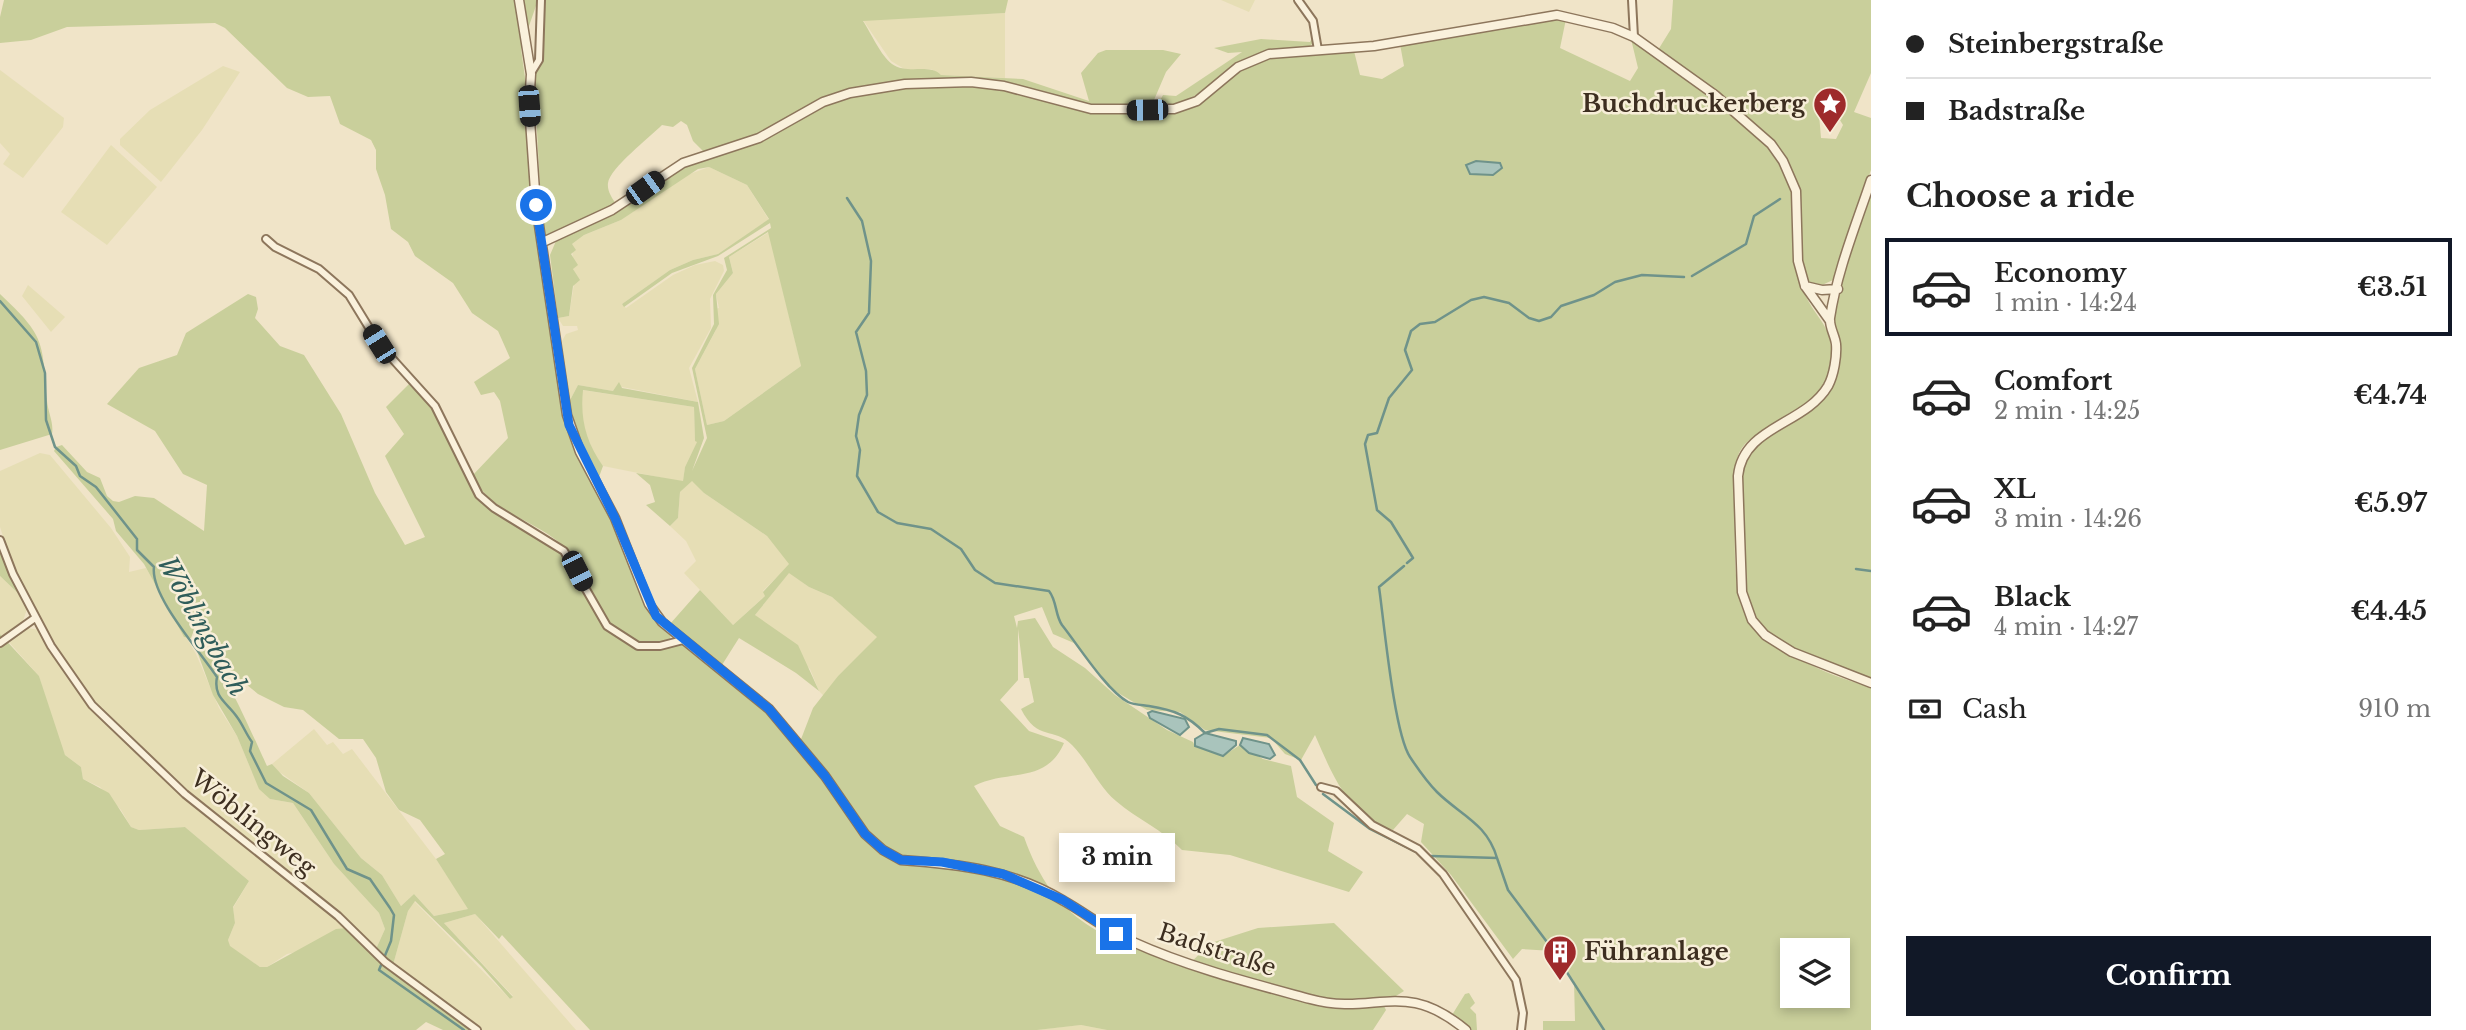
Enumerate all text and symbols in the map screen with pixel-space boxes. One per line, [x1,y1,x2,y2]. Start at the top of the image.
text: Steinbergstraße [1948,28,2164,60]
car [518,84,541,128]
place icon: Buchdruckerberg [1811,85,1849,134]
place label: Buchdruckerberg [1582,89,1807,118]
text: Badstraße [1948,95,2085,127]
car [1126,99,1169,121]
car [622,167,669,209]
text: Choose a ride [1906,176,2135,216]
route start [520,189,552,221]
icon: car [1910,256,1973,319]
text: Economy [1994,257,2127,289]
text: €3.51 [2357,271,2427,303]
text: 1 min · 14:24 [1994,289,2137,317]
car [359,321,400,367]
icon: car [1910,364,1973,427]
text: Comfort [1994,365,2112,397]
text: €4.74 [2353,379,2427,411]
text: 2 min · 14:25 [1994,397,2140,425]
icon: car [1910,472,1973,535]
text: XL [1994,473,2036,505]
text: €5.97 [2354,487,2427,519]
text: 3 min · 14:26 [1994,505,2142,533]
car [559,548,596,594]
water label: Wöblingbach [151,550,255,702]
icon: car [1910,580,1973,643]
text: Black [1994,581,2071,613]
text: €4.45 [2350,595,2427,627]
text: 4 min · 14:27 [1994,613,2138,641]
icon: cash [1906,690,1944,728]
text: Cash [1962,693,2027,725]
text: 910 m [2358,695,2431,723]
street label: Wöblingweg [184,763,322,882]
callout: 3 min [1058,832,1174,881]
text: 3 min [1081,843,1153,871]
street label: Badstraße [1154,917,1280,982]
route end [1100,918,1132,950]
building icon: Führanlage [1541,933,1579,982]
button: Confirm [1906,936,2431,1016]
place label: Führanlage [1584,937,1729,966]
map controls [1780,938,1850,1008]
button: layers [1780,938,1850,1008]

